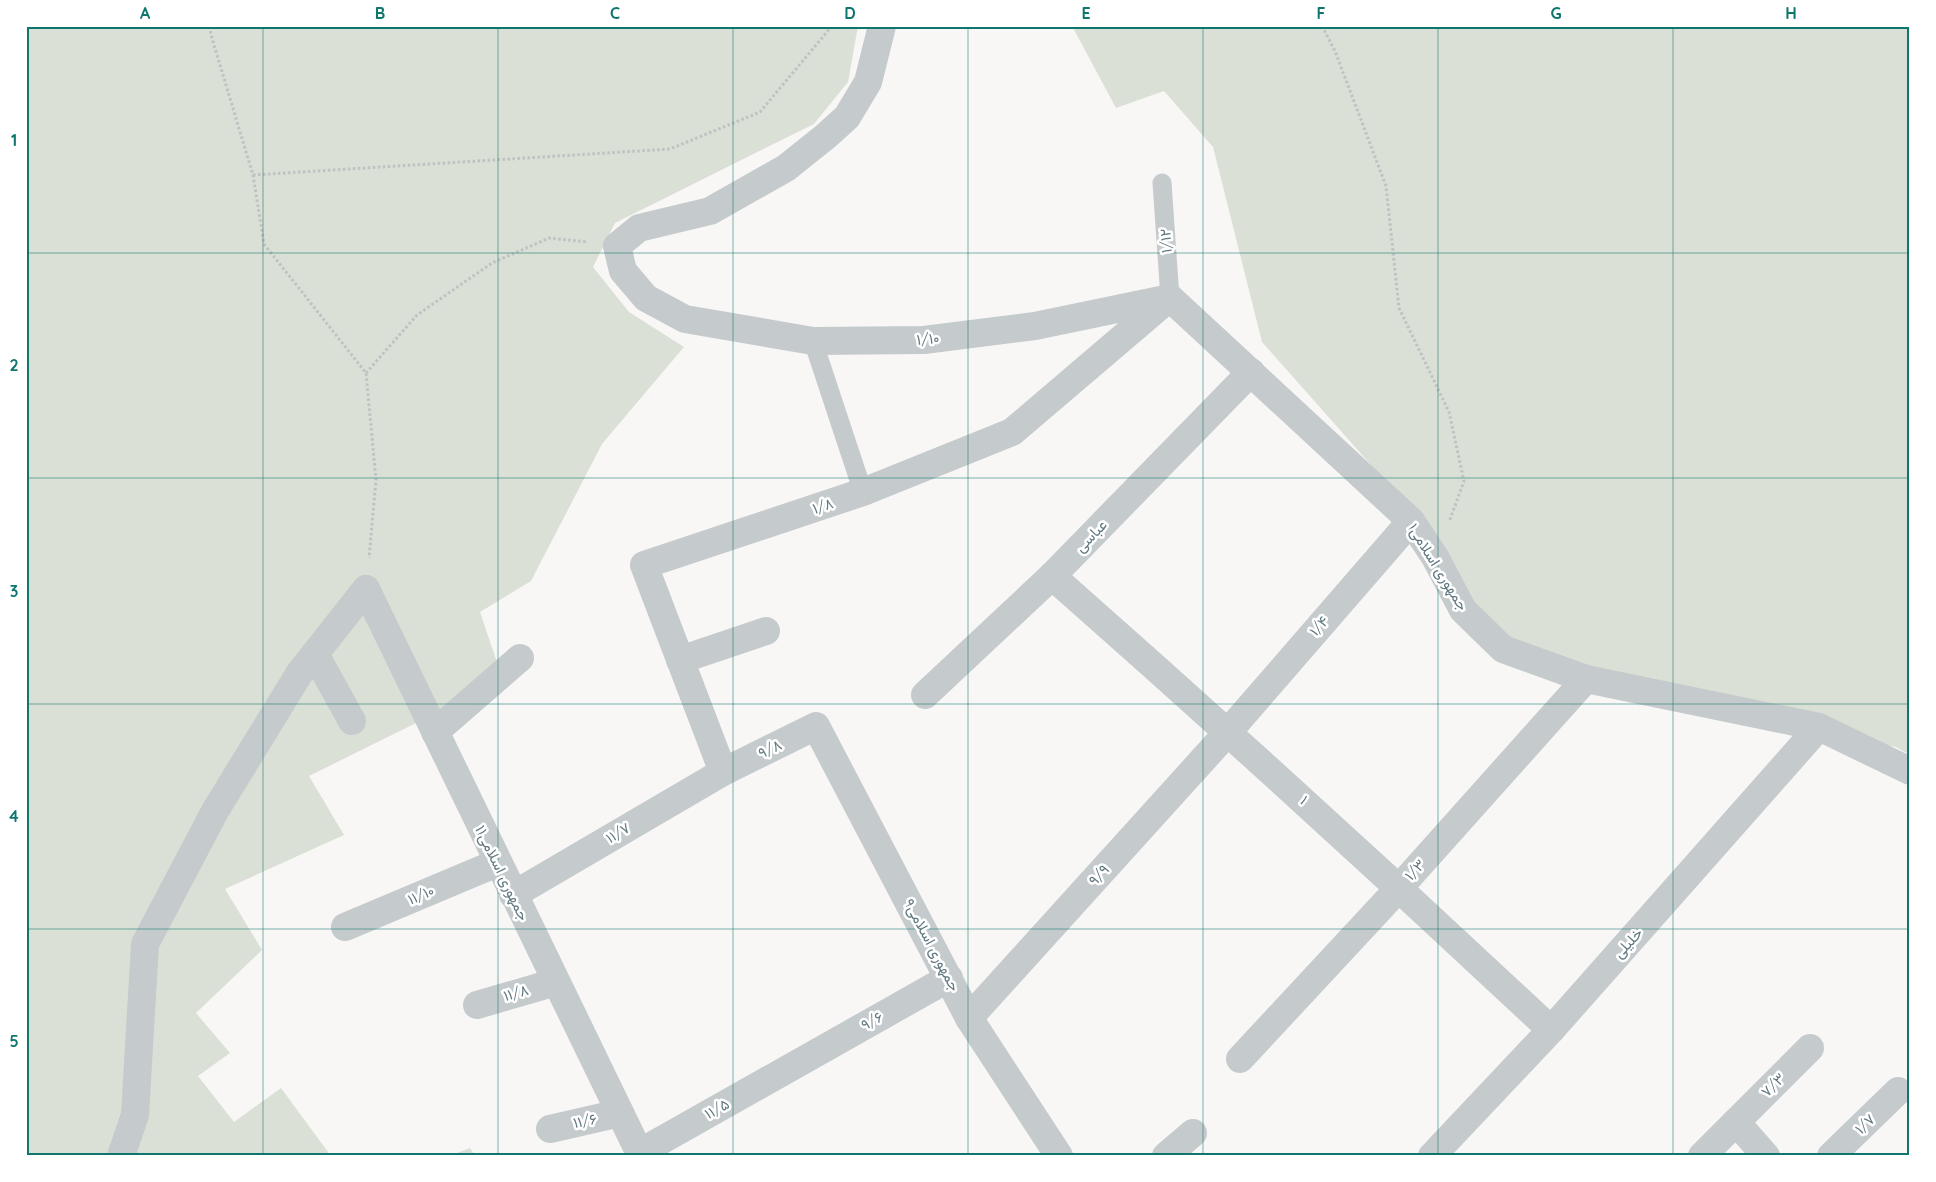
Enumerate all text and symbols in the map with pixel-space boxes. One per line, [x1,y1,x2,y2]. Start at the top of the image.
text: A [140,3,151,23]
text: B [375,3,385,23]
text: C [610,3,620,23]
text: D [844,3,856,23]
text: E [1081,3,1091,23]
text: F [1317,3,1326,23]
text: G [1550,3,1562,23]
text: H [1785,3,1797,23]
text: 1 [11,130,17,150]
street label: ۱/۱۲ [1155,228,1176,254]
street label: ۱/۱۰ [916,328,940,349]
text: 2 [9,355,19,375]
street label: ۱/۸ [810,493,836,518]
street label: عباسی [1070,515,1112,557]
street label: جمهوری اسلامی۱ [1403,520,1473,614]
text: 3 [10,581,18,601]
street label: ۱/۴ [1305,611,1333,640]
street label: ۹/۸ [755,735,785,762]
street label: ۱ [1296,791,1312,808]
text: 4 [9,806,19,826]
street label: ۱۱/۷ [602,818,634,847]
street label: جمهوری اسلامی۱۱ [470,822,534,924]
street label: ۱/۳ [1400,855,1429,884]
street label: ۹/۹ [1084,860,1113,889]
street label: ۱۱/۱۰ [405,880,437,909]
street label: جمهوری اسلامی۹ [899,895,965,995]
street label: خلیلی [1609,923,1647,963]
street label: ۱۱/۸ [501,980,531,1005]
street label: ۹/۶ [857,1007,886,1034]
text: 5 [9,1031,19,1051]
street label: ۷/۳ [1757,1068,1789,1101]
street label: ۱۱/۵ [701,1094,733,1123]
street label: ۱۱/۶ [571,1109,599,1132]
street label: ۱/۷ [1851,1109,1879,1138]

